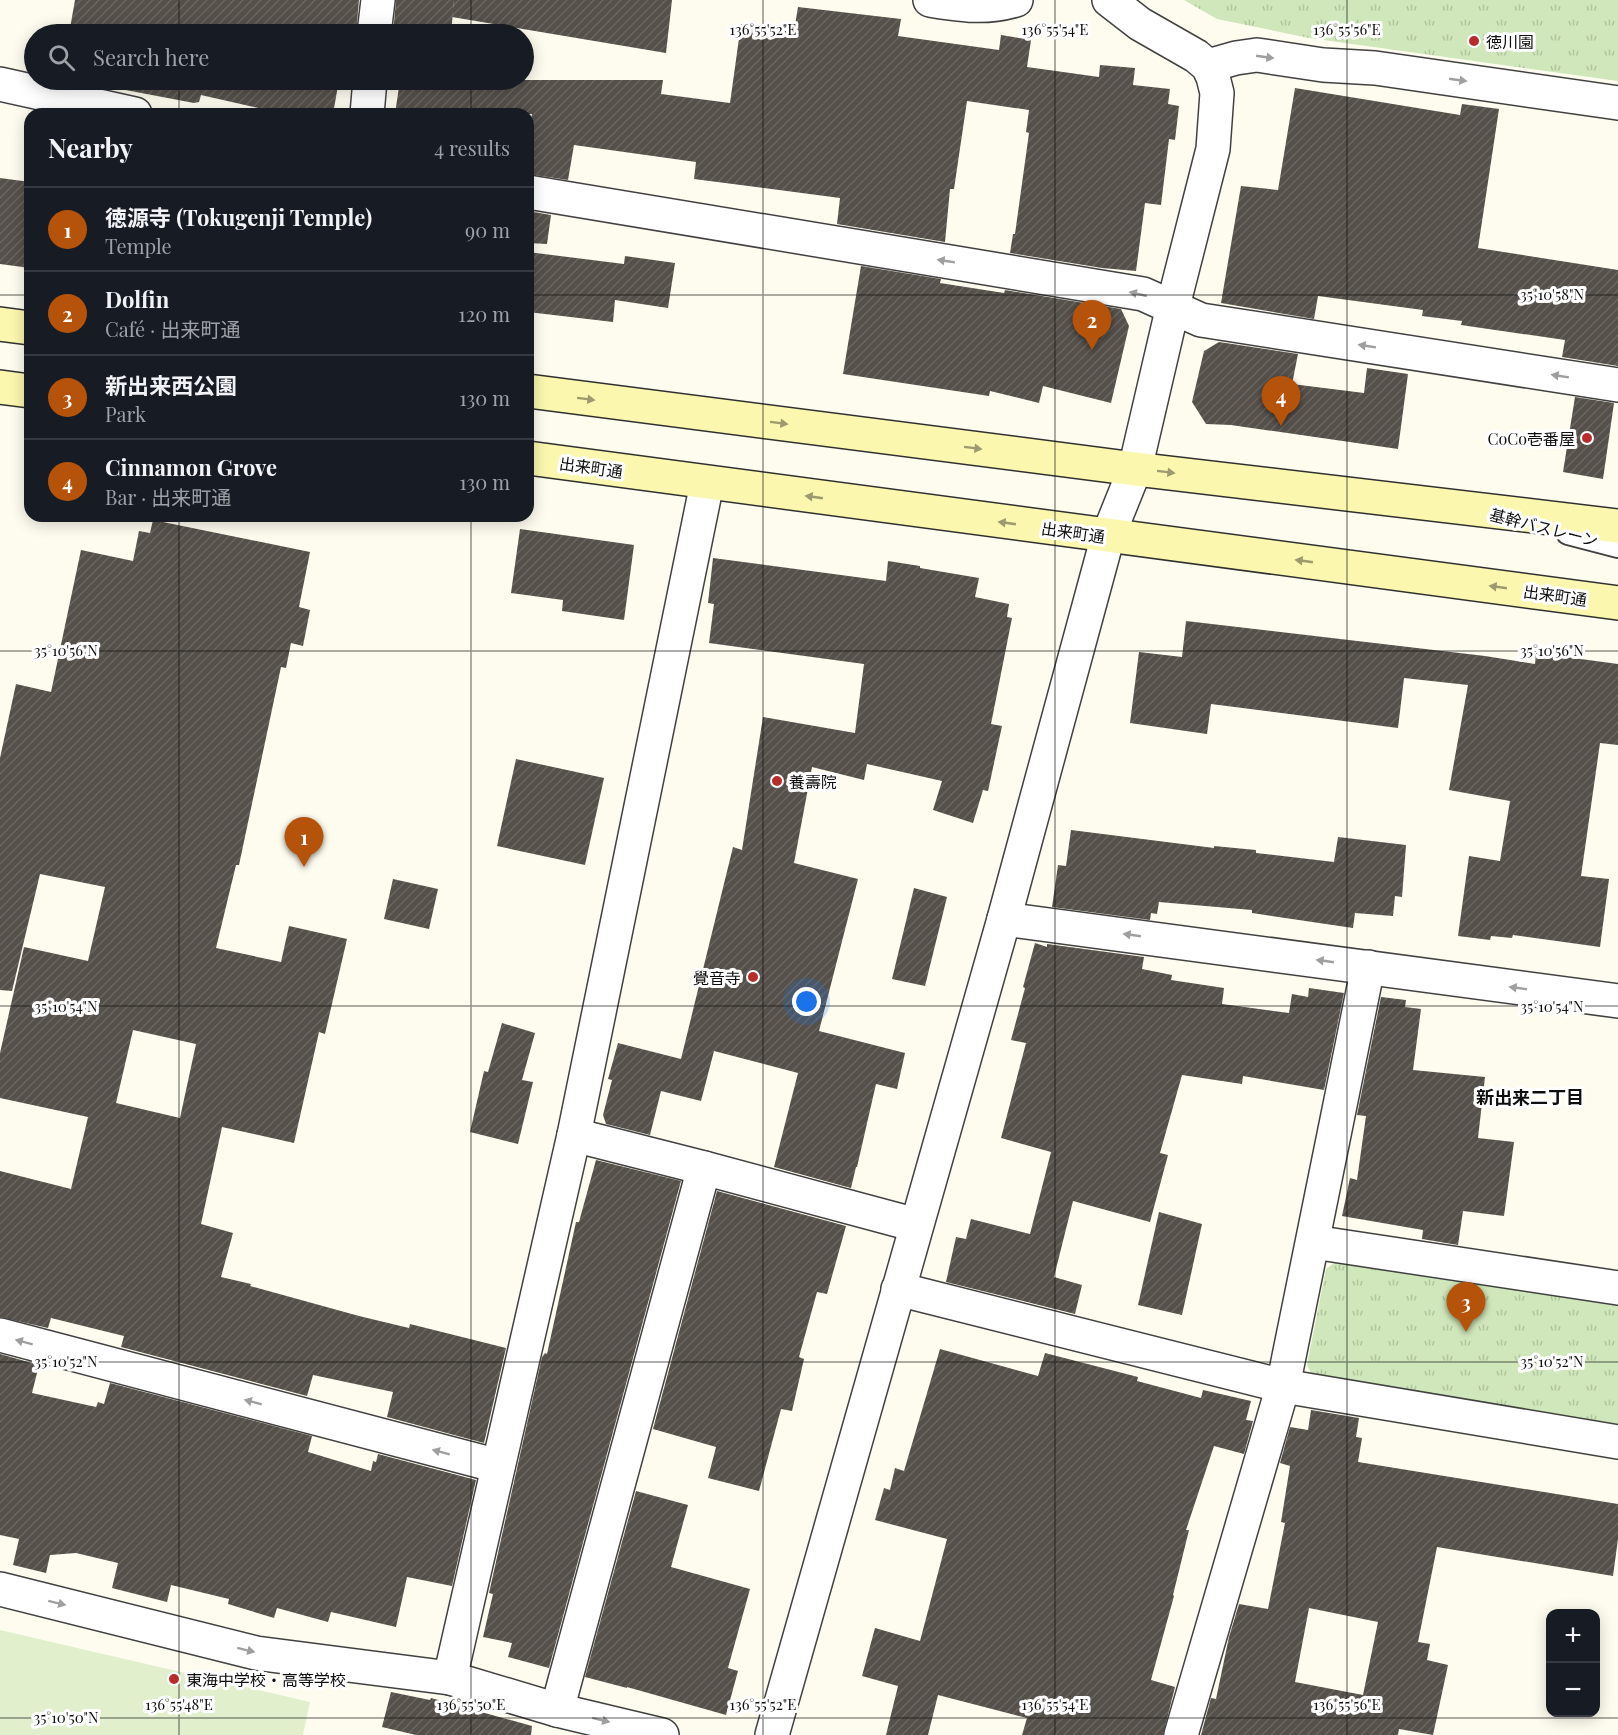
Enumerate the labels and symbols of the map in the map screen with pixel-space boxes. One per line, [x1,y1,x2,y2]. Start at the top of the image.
text: 136°55'52"E [730,19,796,39]
text: 136°55'54"E [1022,19,1088,39]
text: 136°55'56"E [1313,19,1381,39]
place label: 徳川園 [1486,31,1534,52]
marker: 徳川園 [1467,34,1481,48]
one-way arrow [1256,52,1275,61]
one-way arrow [1449,75,1468,84]
one-way arrow [936,256,955,265]
text: 35°10'58"N [1520,284,1584,304]
one-way arrow [1129,288,1147,298]
pin: 2 [1072,300,1112,350]
one-way arrow [1358,341,1377,350]
one-way arrow [1551,371,1570,380]
pin: 4 [1262,376,1300,426]
one-way arrow [577,394,596,403]
one-way arrow [770,419,789,428]
place label: CoCo壱番屋 [1487,428,1575,449]
marker: CoCo壱番屋 [1580,431,1594,445]
one-way arrow [963,443,982,453]
street label: 出来町通 [558,452,624,482]
one-way arrow [1157,468,1176,477]
one-way arrow [804,492,823,502]
street label: 基幹バスレーン [1488,503,1600,551]
street label: 出来町通 [1040,517,1106,547]
one-way arrow [997,518,1016,527]
one-way arrow [1295,556,1314,566]
street label: 出来町通 [1522,580,1588,610]
one-way arrow [1488,582,1507,592]
text: 35°10'56"N [34,640,98,660]
text: 35°10'56"N [1520,640,1584,660]
place label: 養壽院 [789,771,837,792]
marker: 養壽院 [770,774,784,788]
pin: 1 [284,818,324,867]
one-way arrow [1122,931,1141,940]
one-way arrow [1316,957,1335,966]
place label: 覺音寺 [693,967,741,988]
marker: 覺音寺 [746,970,760,984]
one-way arrow [1509,983,1528,992]
your location [792,987,821,1016]
text: 35°10'54"N [34,996,98,1016]
text: 35°10'54"N [1520,996,1584,1016]
district label: 新出来二丁目 [1476,1085,1584,1109]
pin: 3 [1446,1282,1486,1332]
one-way arrow [14,1336,33,1346]
text: 35°10'52"N [34,1351,98,1371]
text: 35°10'52"N [1520,1351,1584,1371]
one-way arrow [244,1397,262,1406]
one-way arrow [432,1446,451,1456]
one-way arrow [48,1598,66,1608]
one-way arrow [237,1646,255,1656]
place label: 東海中学校・高等学校 [186,1669,346,1690]
marker: 東海中学校・高等学校 [167,1672,181,1686]
text: 136°55'48"E [145,1694,213,1714]
text: 136°55'50"E [437,1694,505,1714]
text: 136°55'52"E [730,1694,796,1714]
text: 136°55'54"E [1022,1694,1088,1714]
text: 136°55'56"E [1313,1694,1381,1714]
text: 35°10'50"N [33,1707,99,1727]
one-way arrow [592,1716,610,1726]

